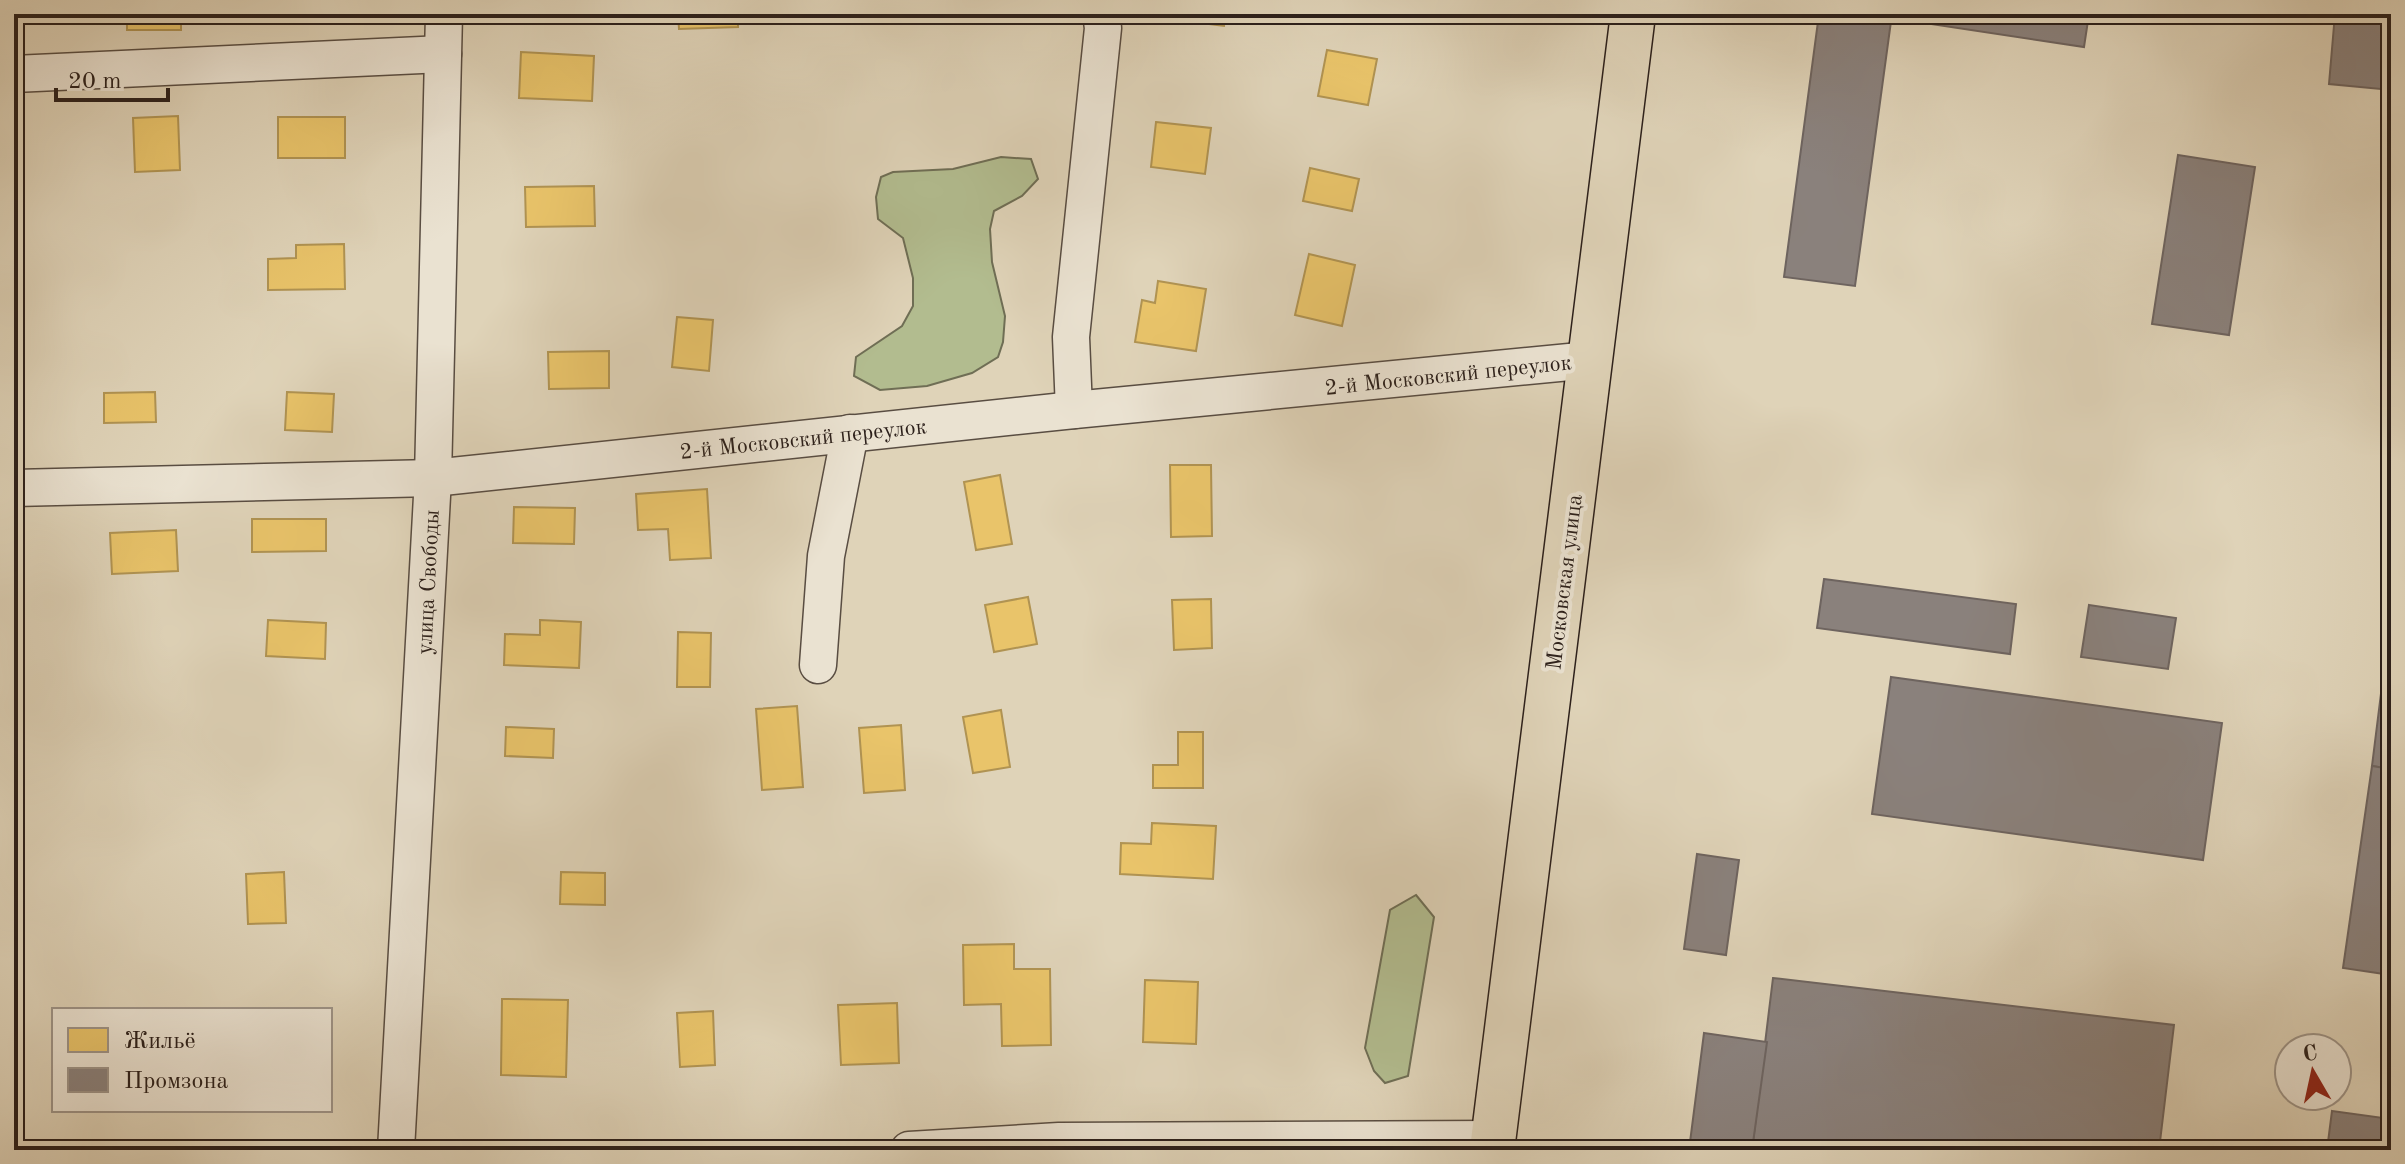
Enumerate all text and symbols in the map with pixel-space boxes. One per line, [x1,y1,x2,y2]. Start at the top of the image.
scale bar [56,52,168,102]
text: 20 m [68,70,122,94]
street label: 2-й Московский переулок [1324,352,1573,400]
street label: 2-й Московский переулок [679,416,928,464]
street label: Московская улица [1543,493,1587,671]
street label: улица Свободы [414,509,444,655]
legend [52,1008,332,1112]
text: Жильё [124,1030,195,1054]
north arrow [2273,1032,2353,1112]
text: С [2301,1042,2319,1066]
text: Промзона [124,1070,229,1094]

